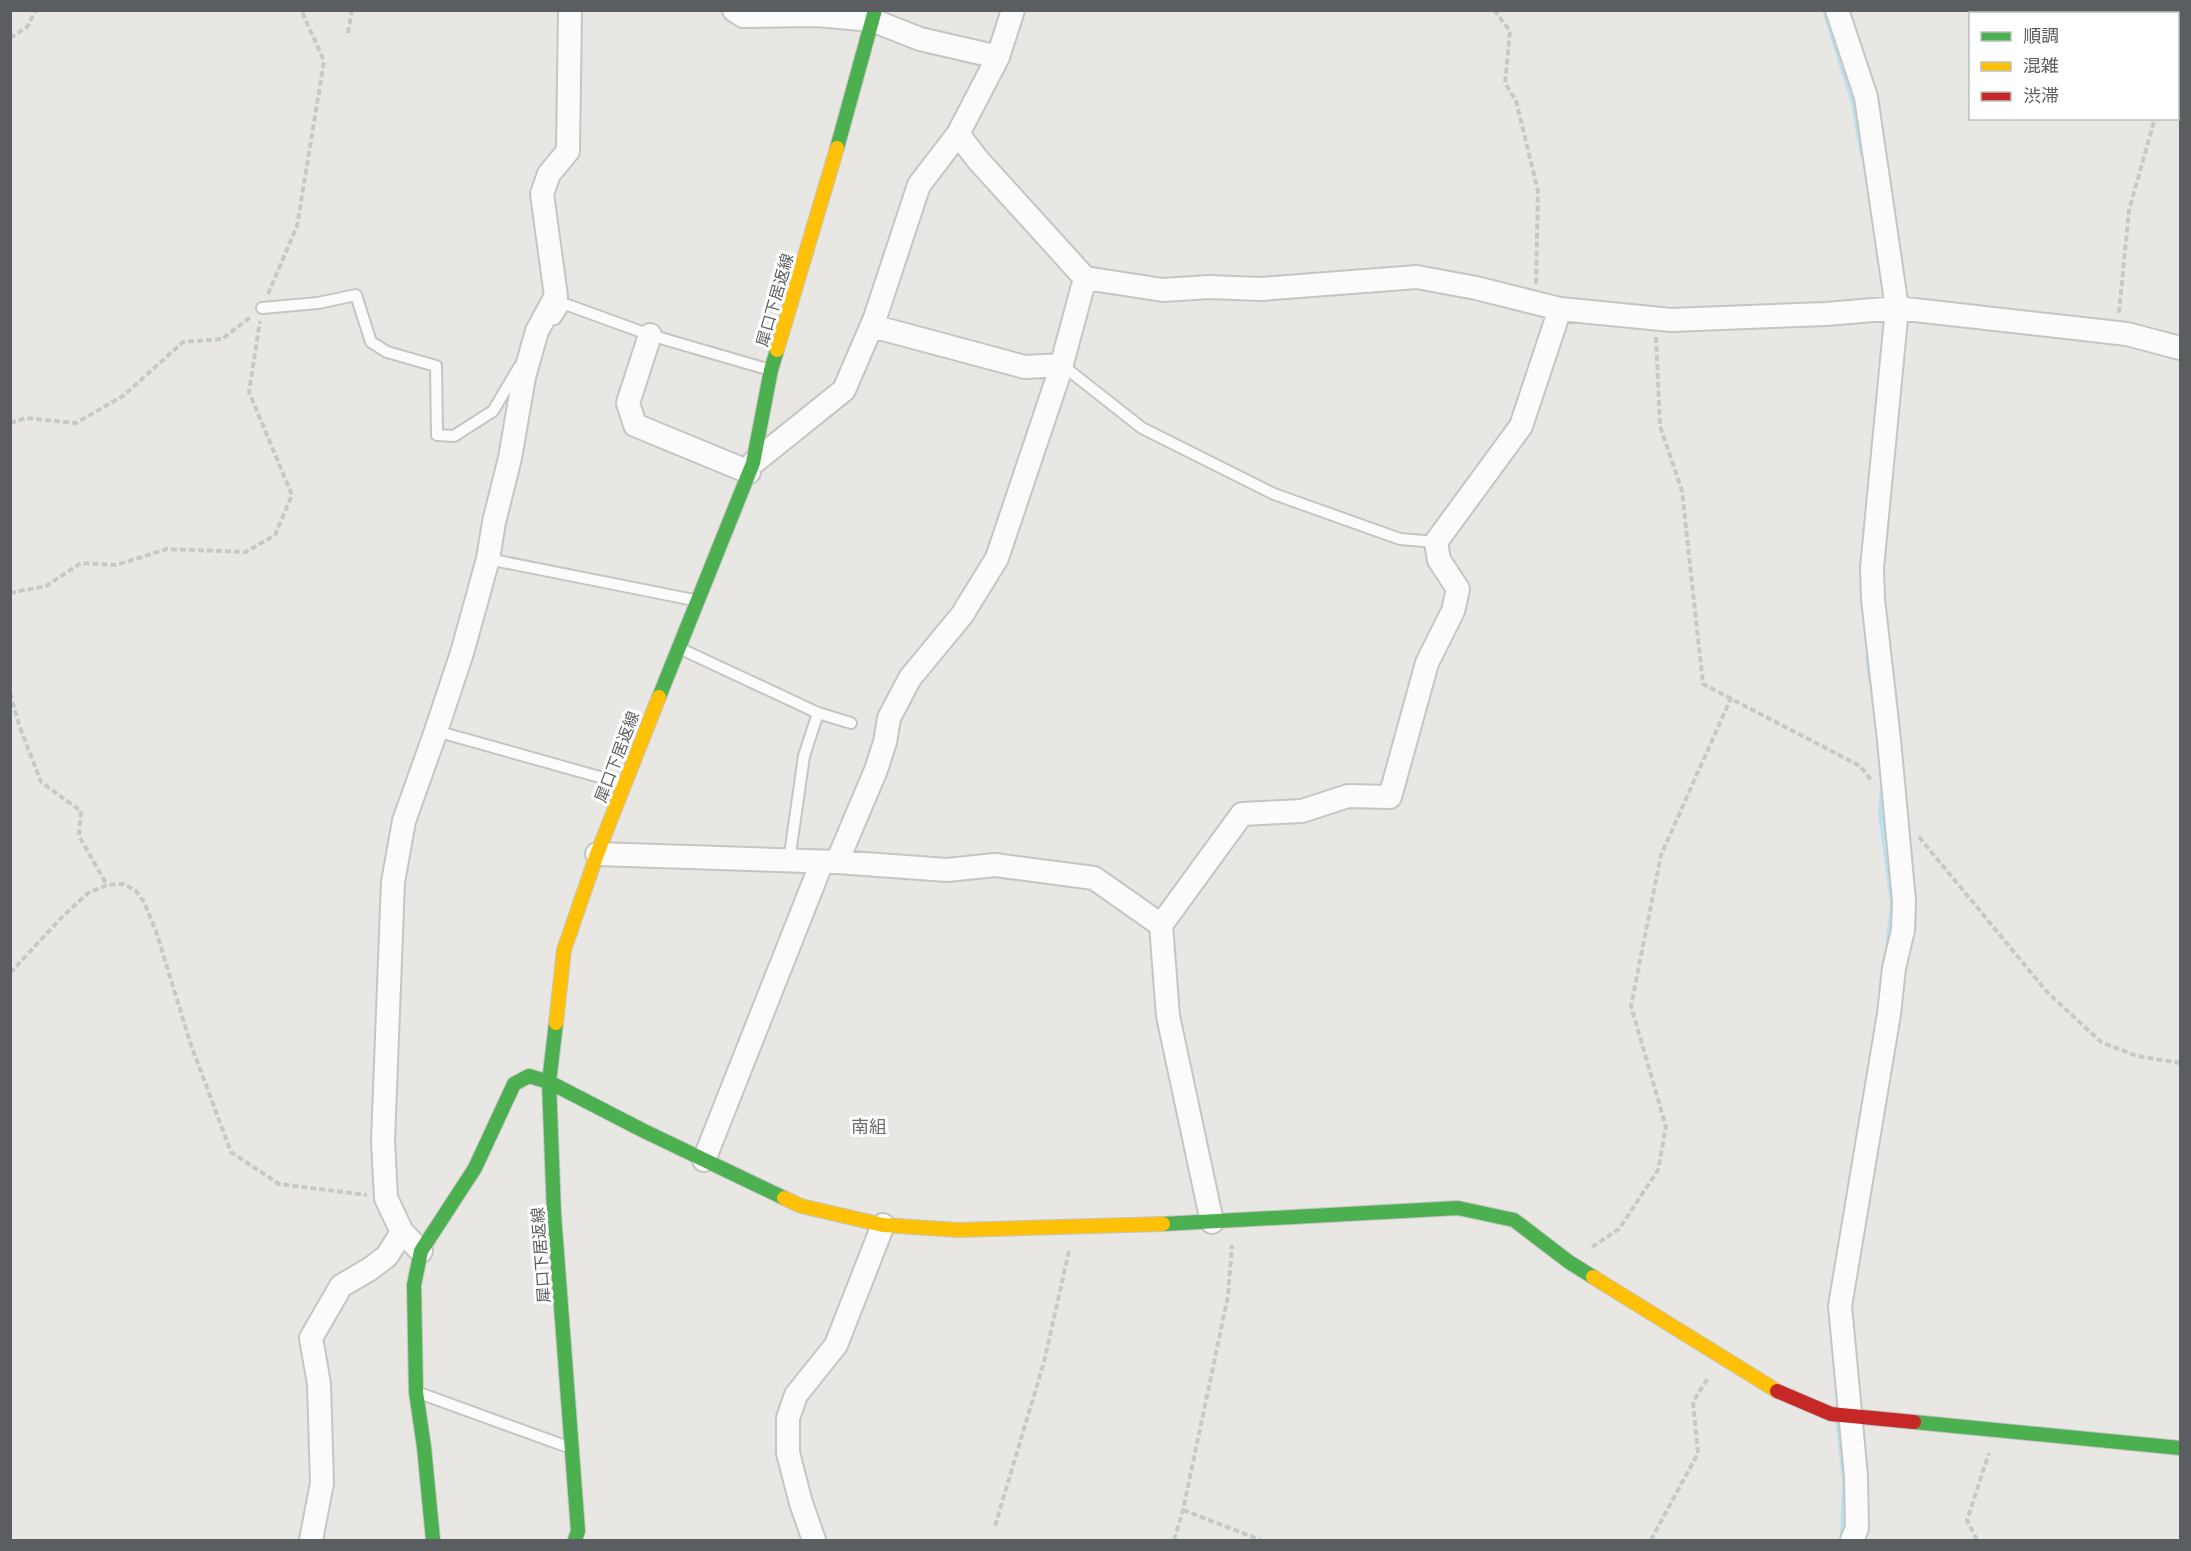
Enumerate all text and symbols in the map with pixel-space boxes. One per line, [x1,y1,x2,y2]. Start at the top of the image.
legend [1969,12,2179,120]
text: 順調 [2023,25,2059,47]
text: 混雑 [2023,55,2059,77]
text: 渋滞 [2023,85,2059,107]
street label: 犀口下居返線 [753,251,797,349]
street label: 犀口下居返線 [591,709,643,805]
district label: 南組 [851,1116,887,1138]
street label: 犀口下居返線 [528,1206,554,1304]

